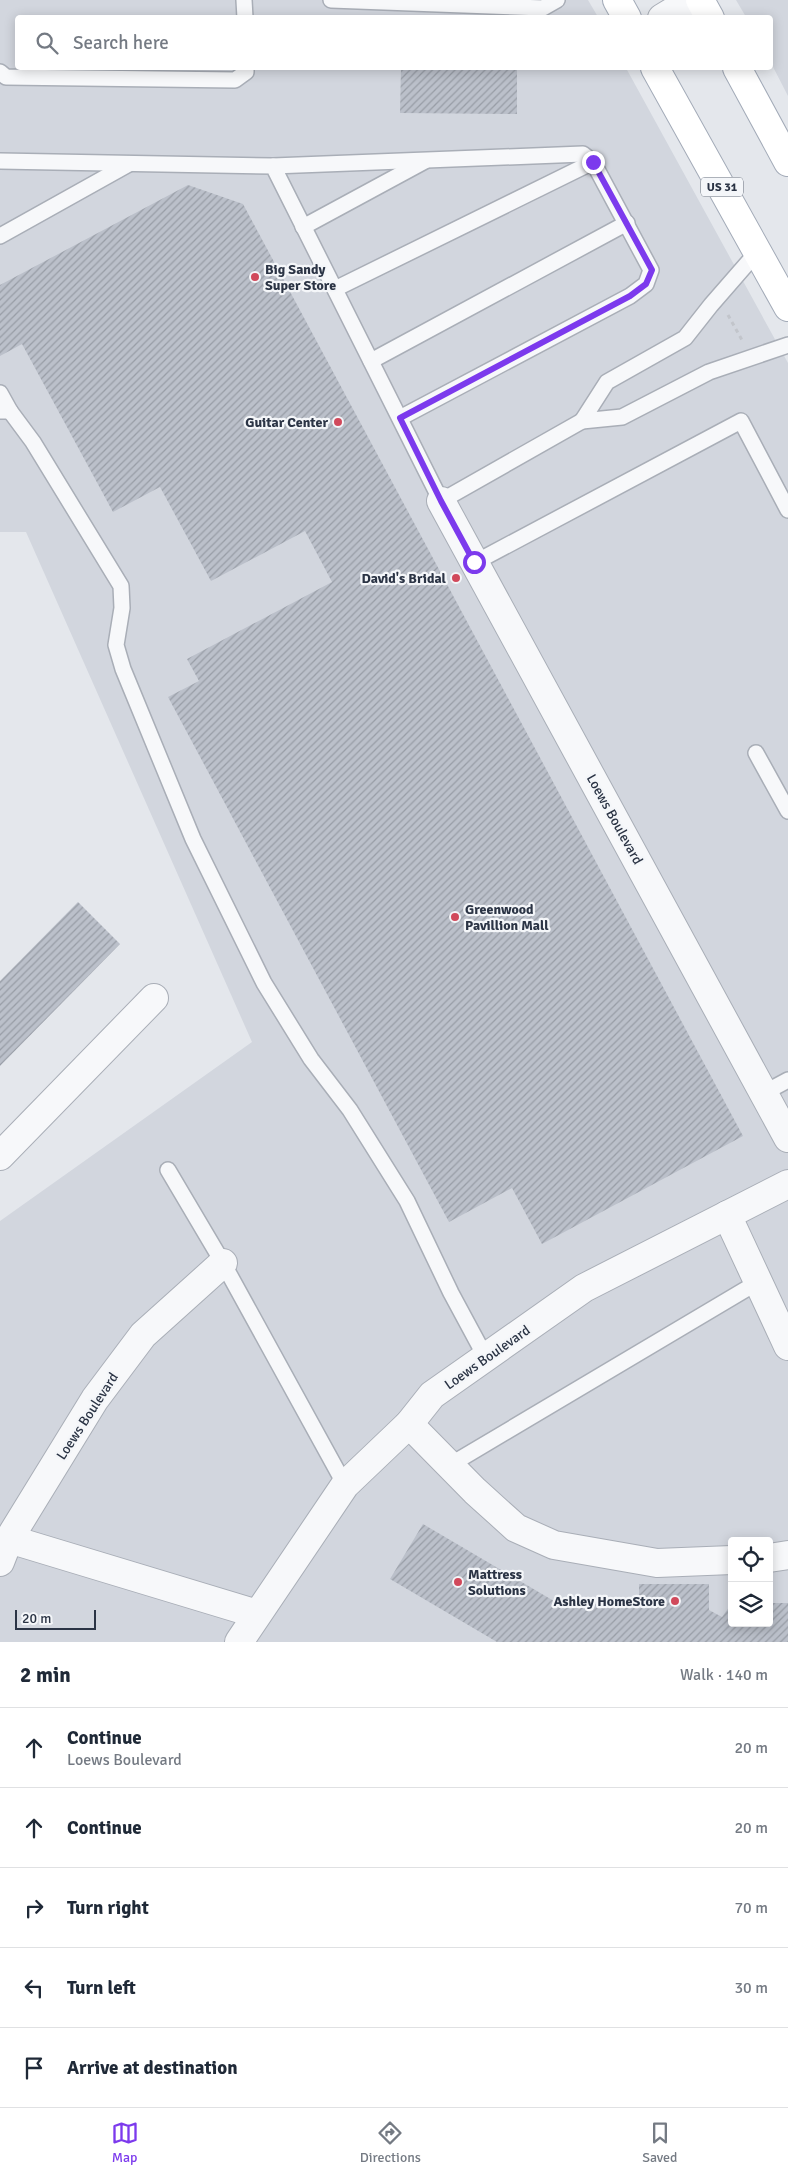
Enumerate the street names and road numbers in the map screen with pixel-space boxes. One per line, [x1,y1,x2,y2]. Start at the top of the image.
road number: US 31 [701,178,743,196]
street label: Loews Boulevard [583,771,646,867]
street label: Loews Boulevard [441,1322,533,1393]
street label: Loews Boulevard [53,1369,122,1463]

